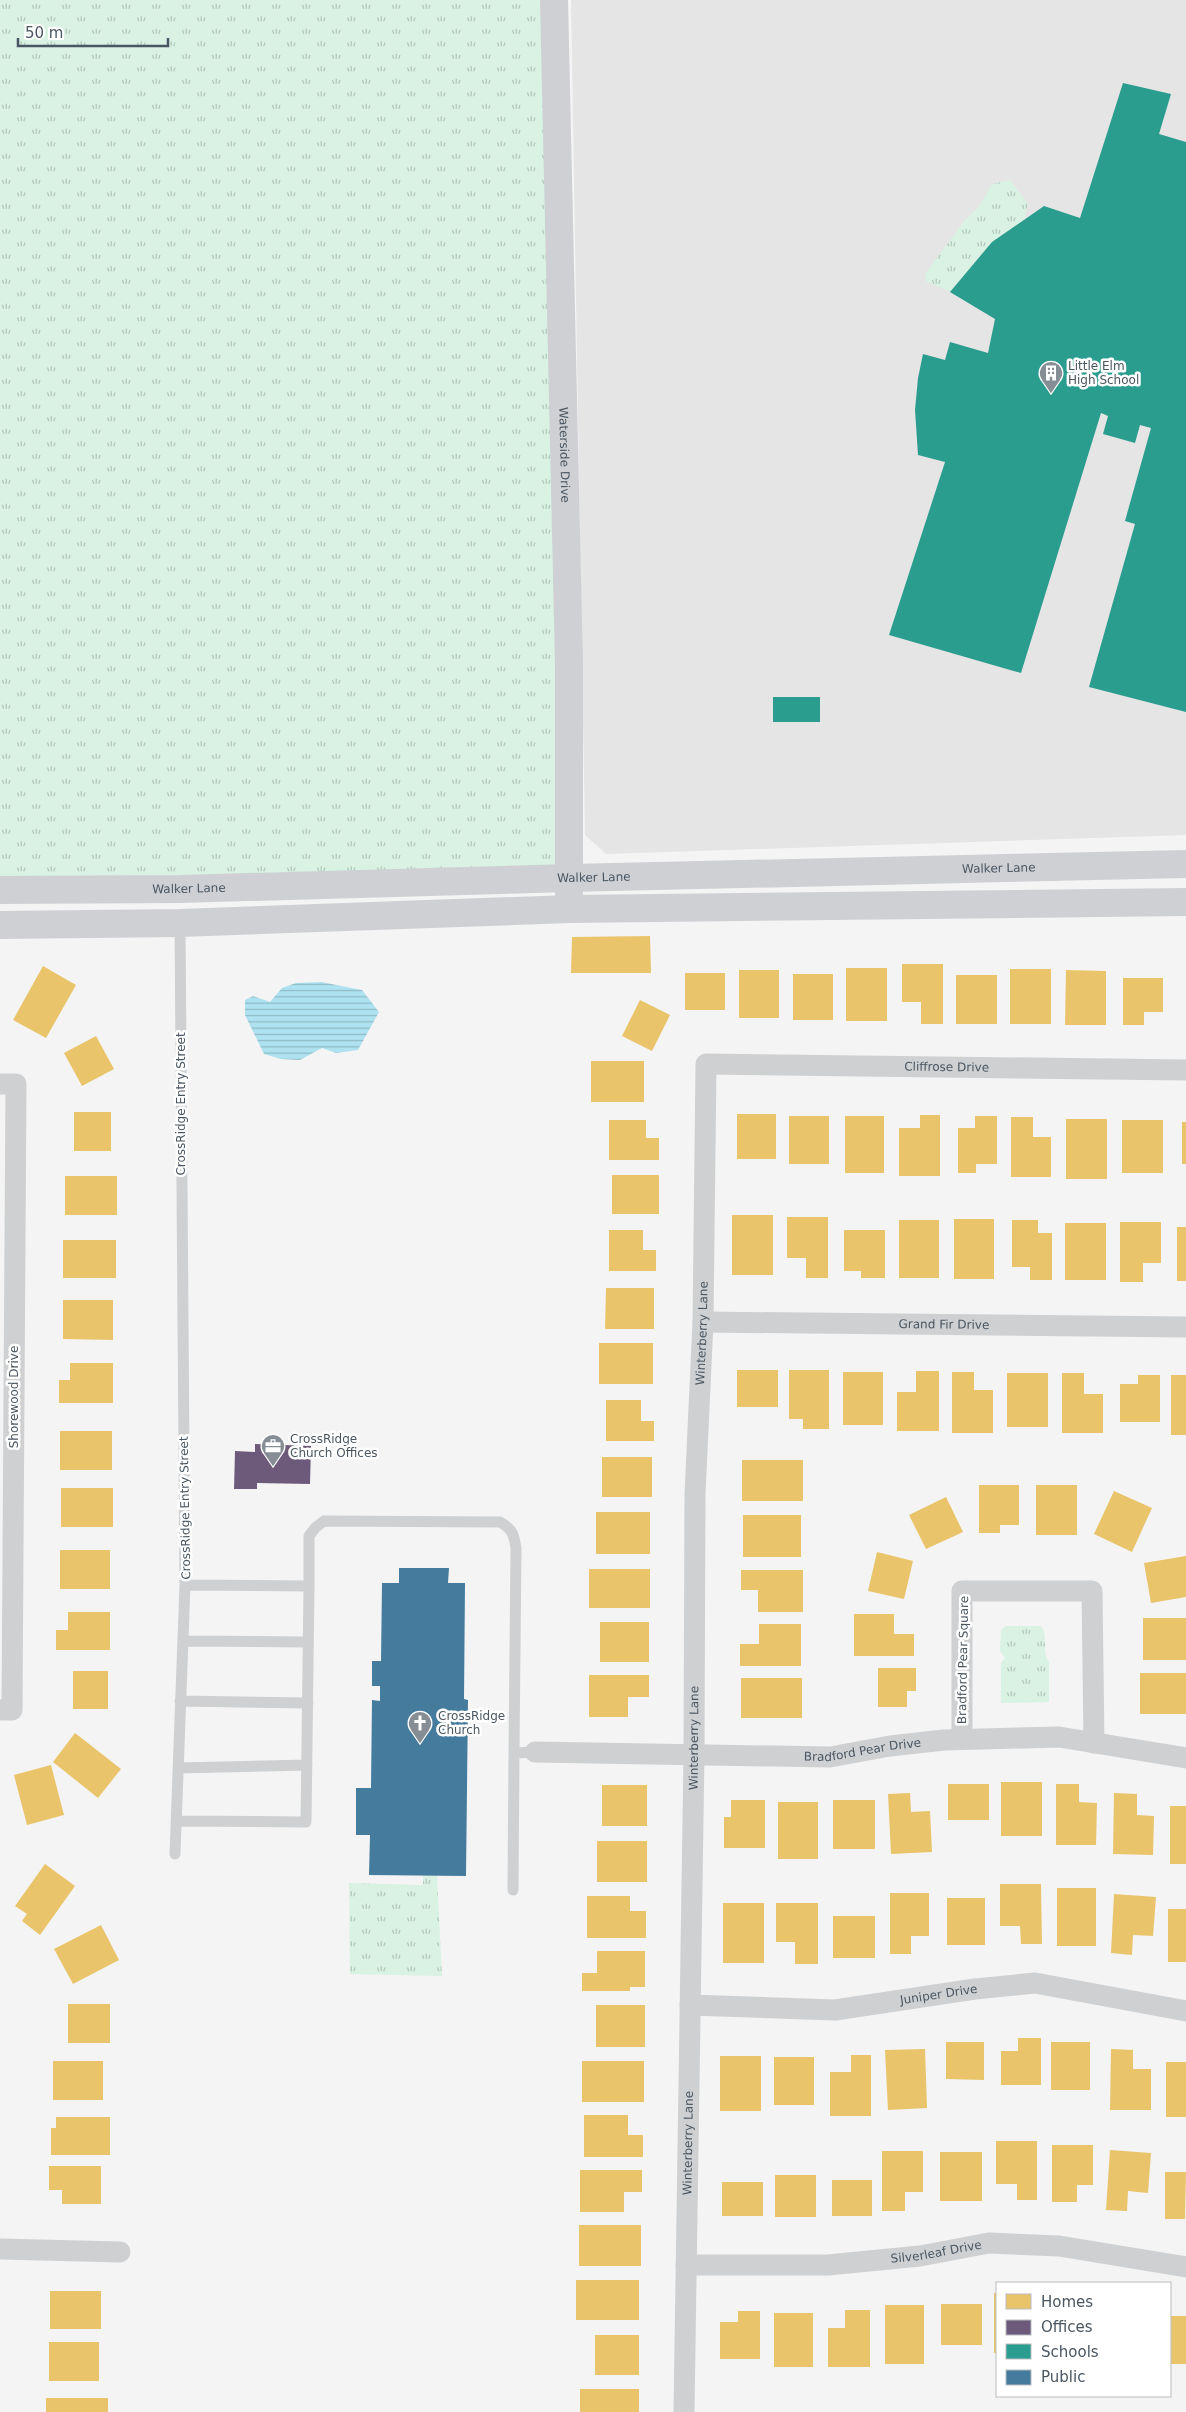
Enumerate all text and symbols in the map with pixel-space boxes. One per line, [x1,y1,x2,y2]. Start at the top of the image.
scale bar [18,15,168,47]
text: 50 m [25,24,63,42]
place label: Little Elm High School [1068,359,1139,387]
building icon: Little Elm High School [1038,360,1064,394]
street label: Waterside Drive [556,407,572,503]
street label: Walker Lane [962,860,1036,876]
street label: Walker Lane [557,870,631,885]
street label: Walker Lane [152,881,226,896]
street label: CrossRidge Entry Street [174,1032,188,1176]
street label: Cliffrose Drive [904,1059,989,1075]
street label: Winterberry Lane [693,1281,710,1386]
street label: Grand Fir Drive [898,1317,989,1332]
street label: Shorewood Drive [7,1346,21,1448]
place label: CrossRidge Church Offices [290,1432,378,1460]
office icon: CrossRidge Church Offices [260,1433,286,1467]
street label: CrossRidge Entry Street [177,1436,193,1580]
street label: Bradford Pear Square [955,1596,971,1724]
street label: Winterberry Lane [686,1686,701,1790]
place label: CrossRidge Church [438,1709,505,1737]
church icon: CrossRidge Church [407,1710,433,1744]
street label: Bradford Pear Drive [804,1736,922,1764]
street label: Juniper Drive [898,1982,978,2007]
street label: Winterberry Lane [680,2091,696,2195]
street label: Silverleaf Drive [890,2238,983,2266]
legend [996,2282,1171,2397]
text: Homes [1041,2293,1093,2311]
text: Offices [1041,2318,1093,2336]
text: Schools [1041,2343,1099,2361]
text: Public [1041,2368,1085,2386]

